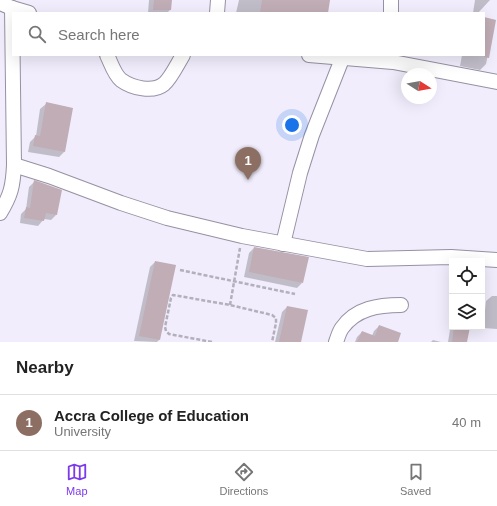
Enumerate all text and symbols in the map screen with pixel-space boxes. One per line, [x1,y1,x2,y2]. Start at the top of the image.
search box [12,12,485,56]
icon: search [26,23,48,45]
text: Search here [58,26,140,43]
north arrow [401,68,437,104]
your location [282,115,302,135]
pin: 1 [235,147,261,180]
map controls [449,258,485,330]
button: locate [449,258,485,294]
button: layers [449,294,485,330]
text: Nearby [16,358,74,377]
text: Accra College of Education [54,407,249,424]
text: 1 [25,415,33,430]
text: 40 m [452,415,481,430]
text: University [54,424,111,439]
tab: Map [66,461,88,497]
tab: Directions [219,461,268,497]
tab: Saved [400,461,431,497]

